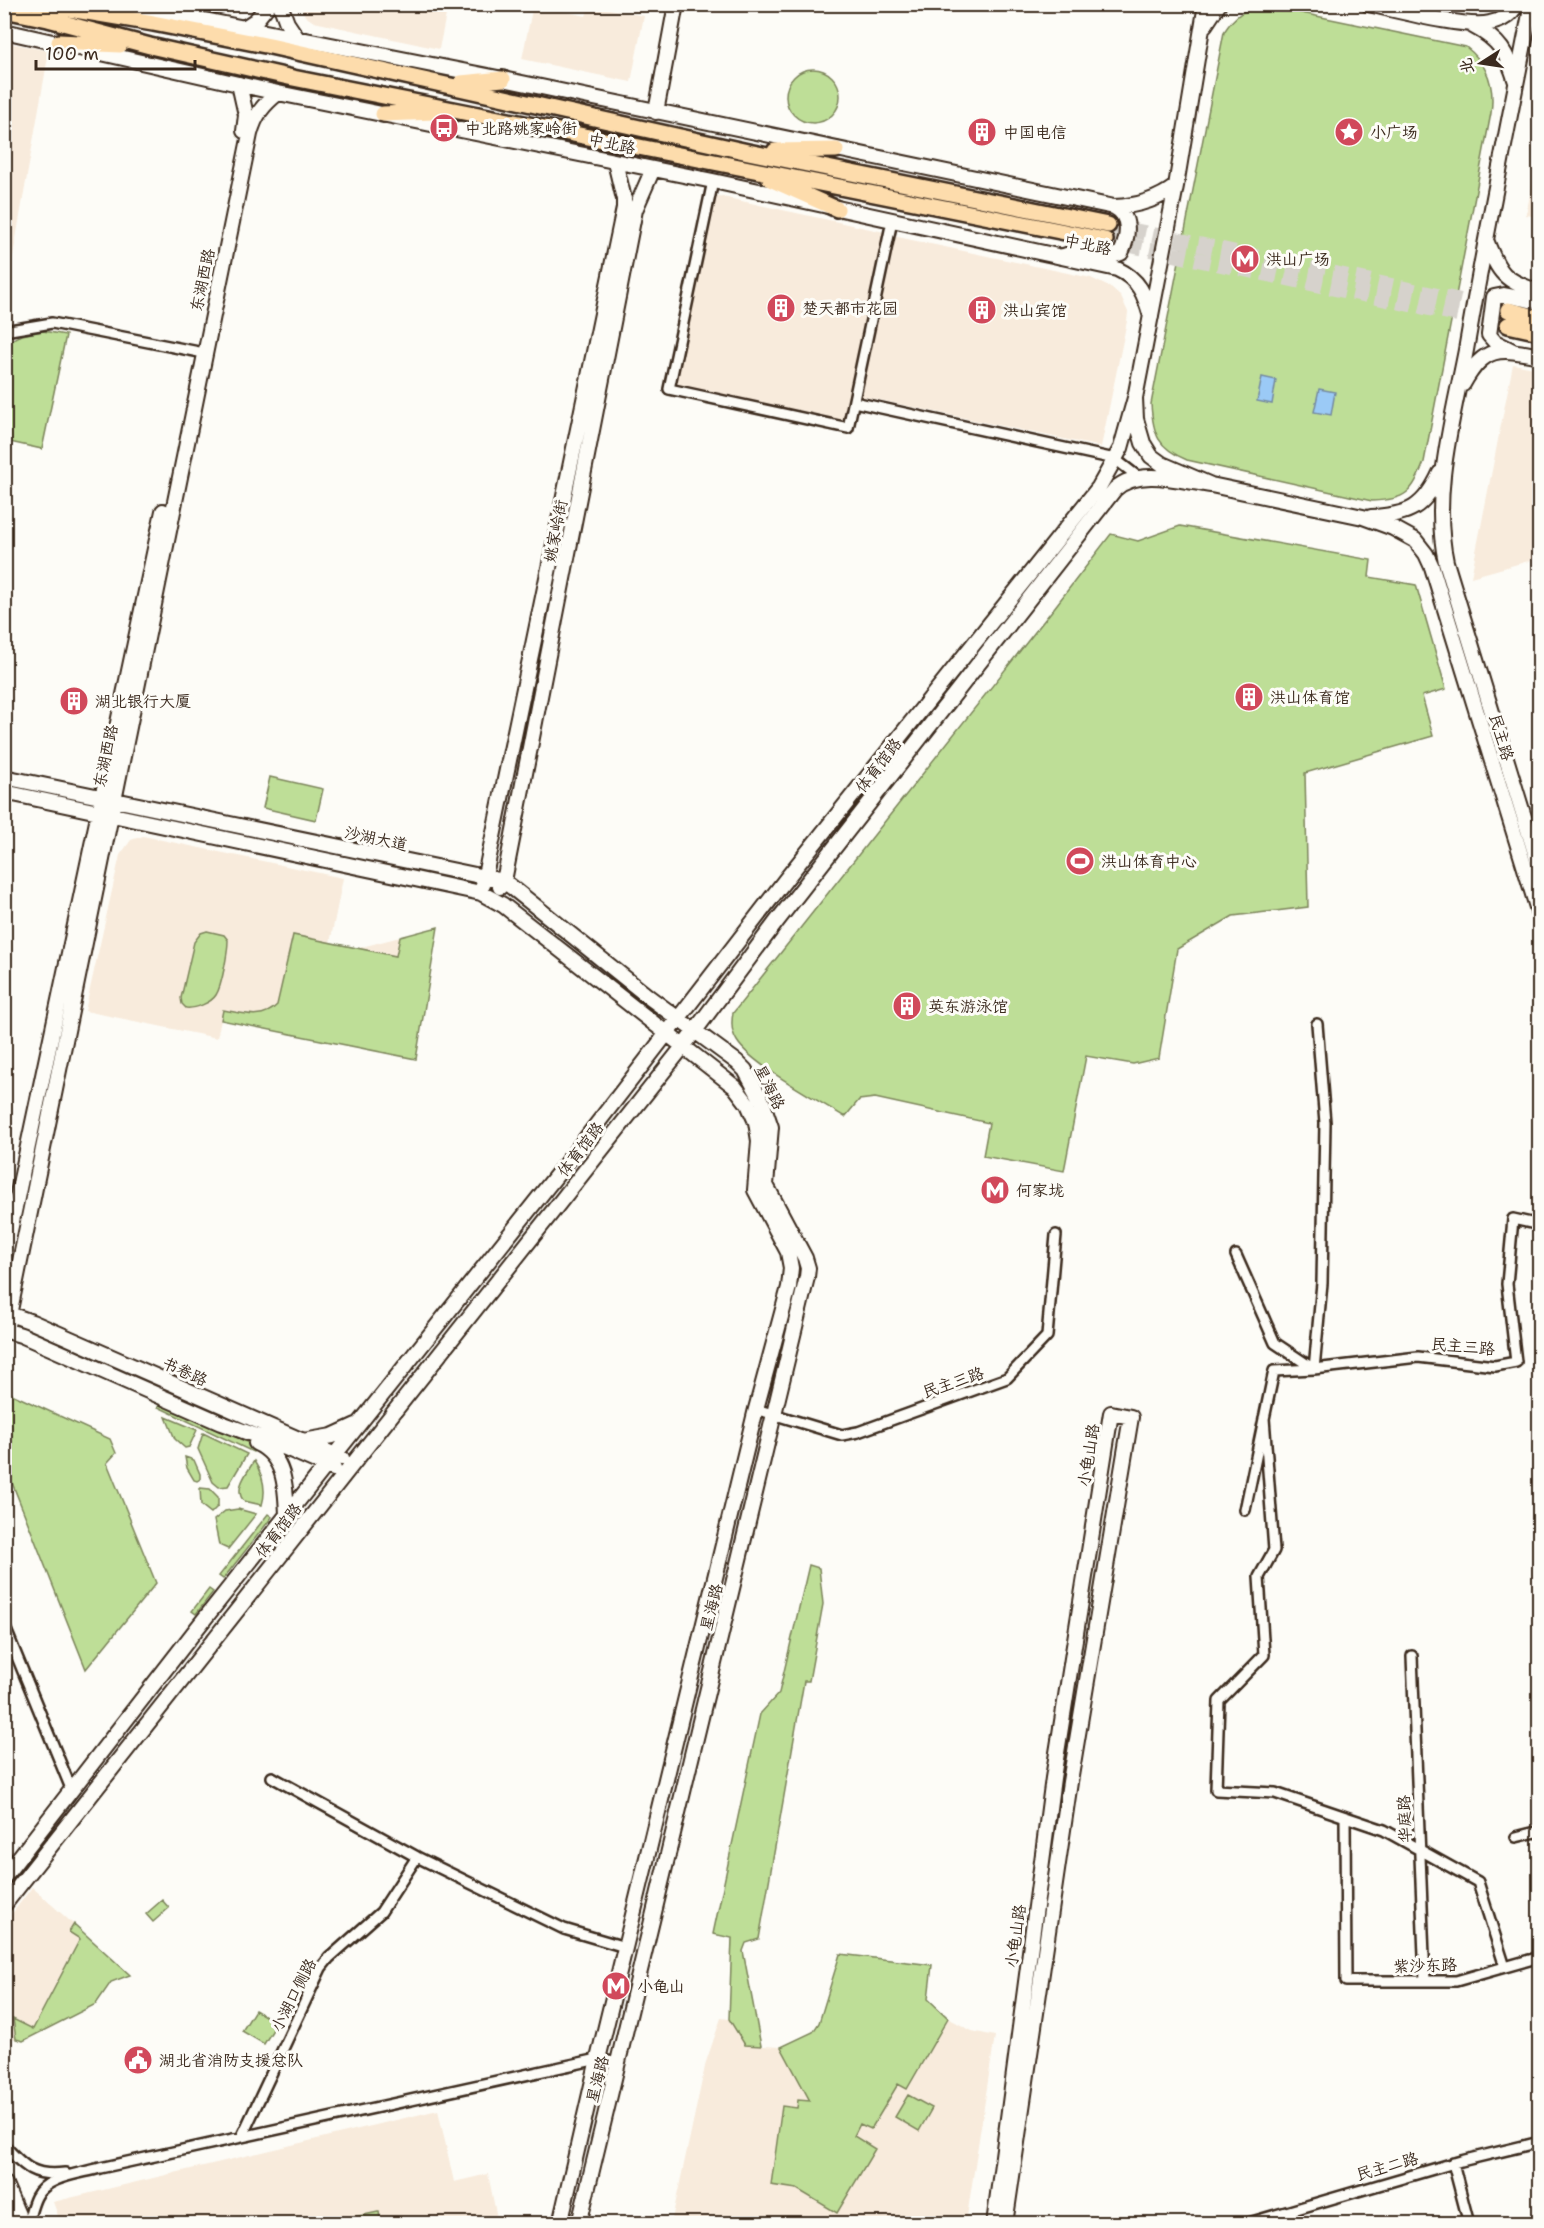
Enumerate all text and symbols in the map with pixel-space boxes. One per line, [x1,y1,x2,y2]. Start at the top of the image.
scale bar [36,33,195,71]
north arrow [1451,33,1511,93]
text: 100 m [45,42,99,66]
text: 北 [1455,56,1479,76]
bus stop icon: 中北路姚家岭街 [428,112,460,144]
building icon: 中国电信 [966,116,998,148]
place icon: 小广场 [1333,116,1365,148]
place label: 中北路姚家岭街 [465,118,577,139]
place label: 中国电信 [1003,122,1067,143]
place label: 小广场 [1370,122,1418,143]
street label: 中北路 [586,128,638,159]
street label: 中北路 [1062,229,1114,260]
metro station icon: 洪山广场 [1229,243,1261,275]
street label: 东湖西路 [186,247,219,314]
place label: 洪山广场 [1266,249,1330,270]
building icon: 楚天都市花园 [765,292,797,324]
building icon: 洪山宾馆 [966,294,998,326]
place label: 楚天都市花园 [802,298,898,319]
place label: 洪山宾馆 [1003,300,1067,321]
street label: 姚家岭街 [539,498,572,565]
building icon: 洪山体育馆 [1233,681,1265,713]
building icon: 湖北银行大厦 [58,685,90,717]
place label: 洪山体育馆 [1270,687,1350,708]
place label: 湖北银行大厦 [95,691,191,712]
street label: 民主路 [1484,711,1519,763]
street label: 东湖西路 [89,723,122,790]
street label: 体育馆路 [850,734,906,797]
street label: 沙湖大道 [342,822,409,855]
sports icon: 洪山体育中心 [1064,845,1096,877]
place label: 洪山体育中心 [1101,851,1197,872]
building icon: 英东游泳馆 [891,990,923,1022]
place label: 英东游泳馆 [928,996,1008,1017]
street label: 星海路 [749,1061,790,1113]
street label: 体育馆路 [552,1118,608,1181]
metro station icon: 何家垅 [979,1174,1011,1206]
place label: 何家垅 [1016,1180,1064,1201]
street label: 民主三路 [1430,1333,1496,1360]
street label: 书卷路 [159,1352,211,1391]
street label: 民主三路 [919,1362,987,1403]
street label: 小龟山路 [1073,1422,1104,1488]
street label: 体育馆路 [250,1499,306,1562]
street label: 星海路 [695,1581,727,1633]
street label: 华庭路 [1393,1795,1416,1843]
street label: 小龟山路 [1001,1903,1030,1969]
street label: 紫沙东路 [1393,1954,1457,1977]
street label: 小湖口侧路 [266,1955,321,2036]
metro station icon: 小龟山 [600,1970,632,2002]
place label: 小龟山 [637,1976,685,1997]
public building icon: 湖北省消防支援总队 [122,2044,154,2076]
place label: 湖北省消防支援总队 [159,2050,303,2071]
street label: 星海路 [581,2053,613,2105]
street label: 民主二路 [1353,2148,1421,2185]

